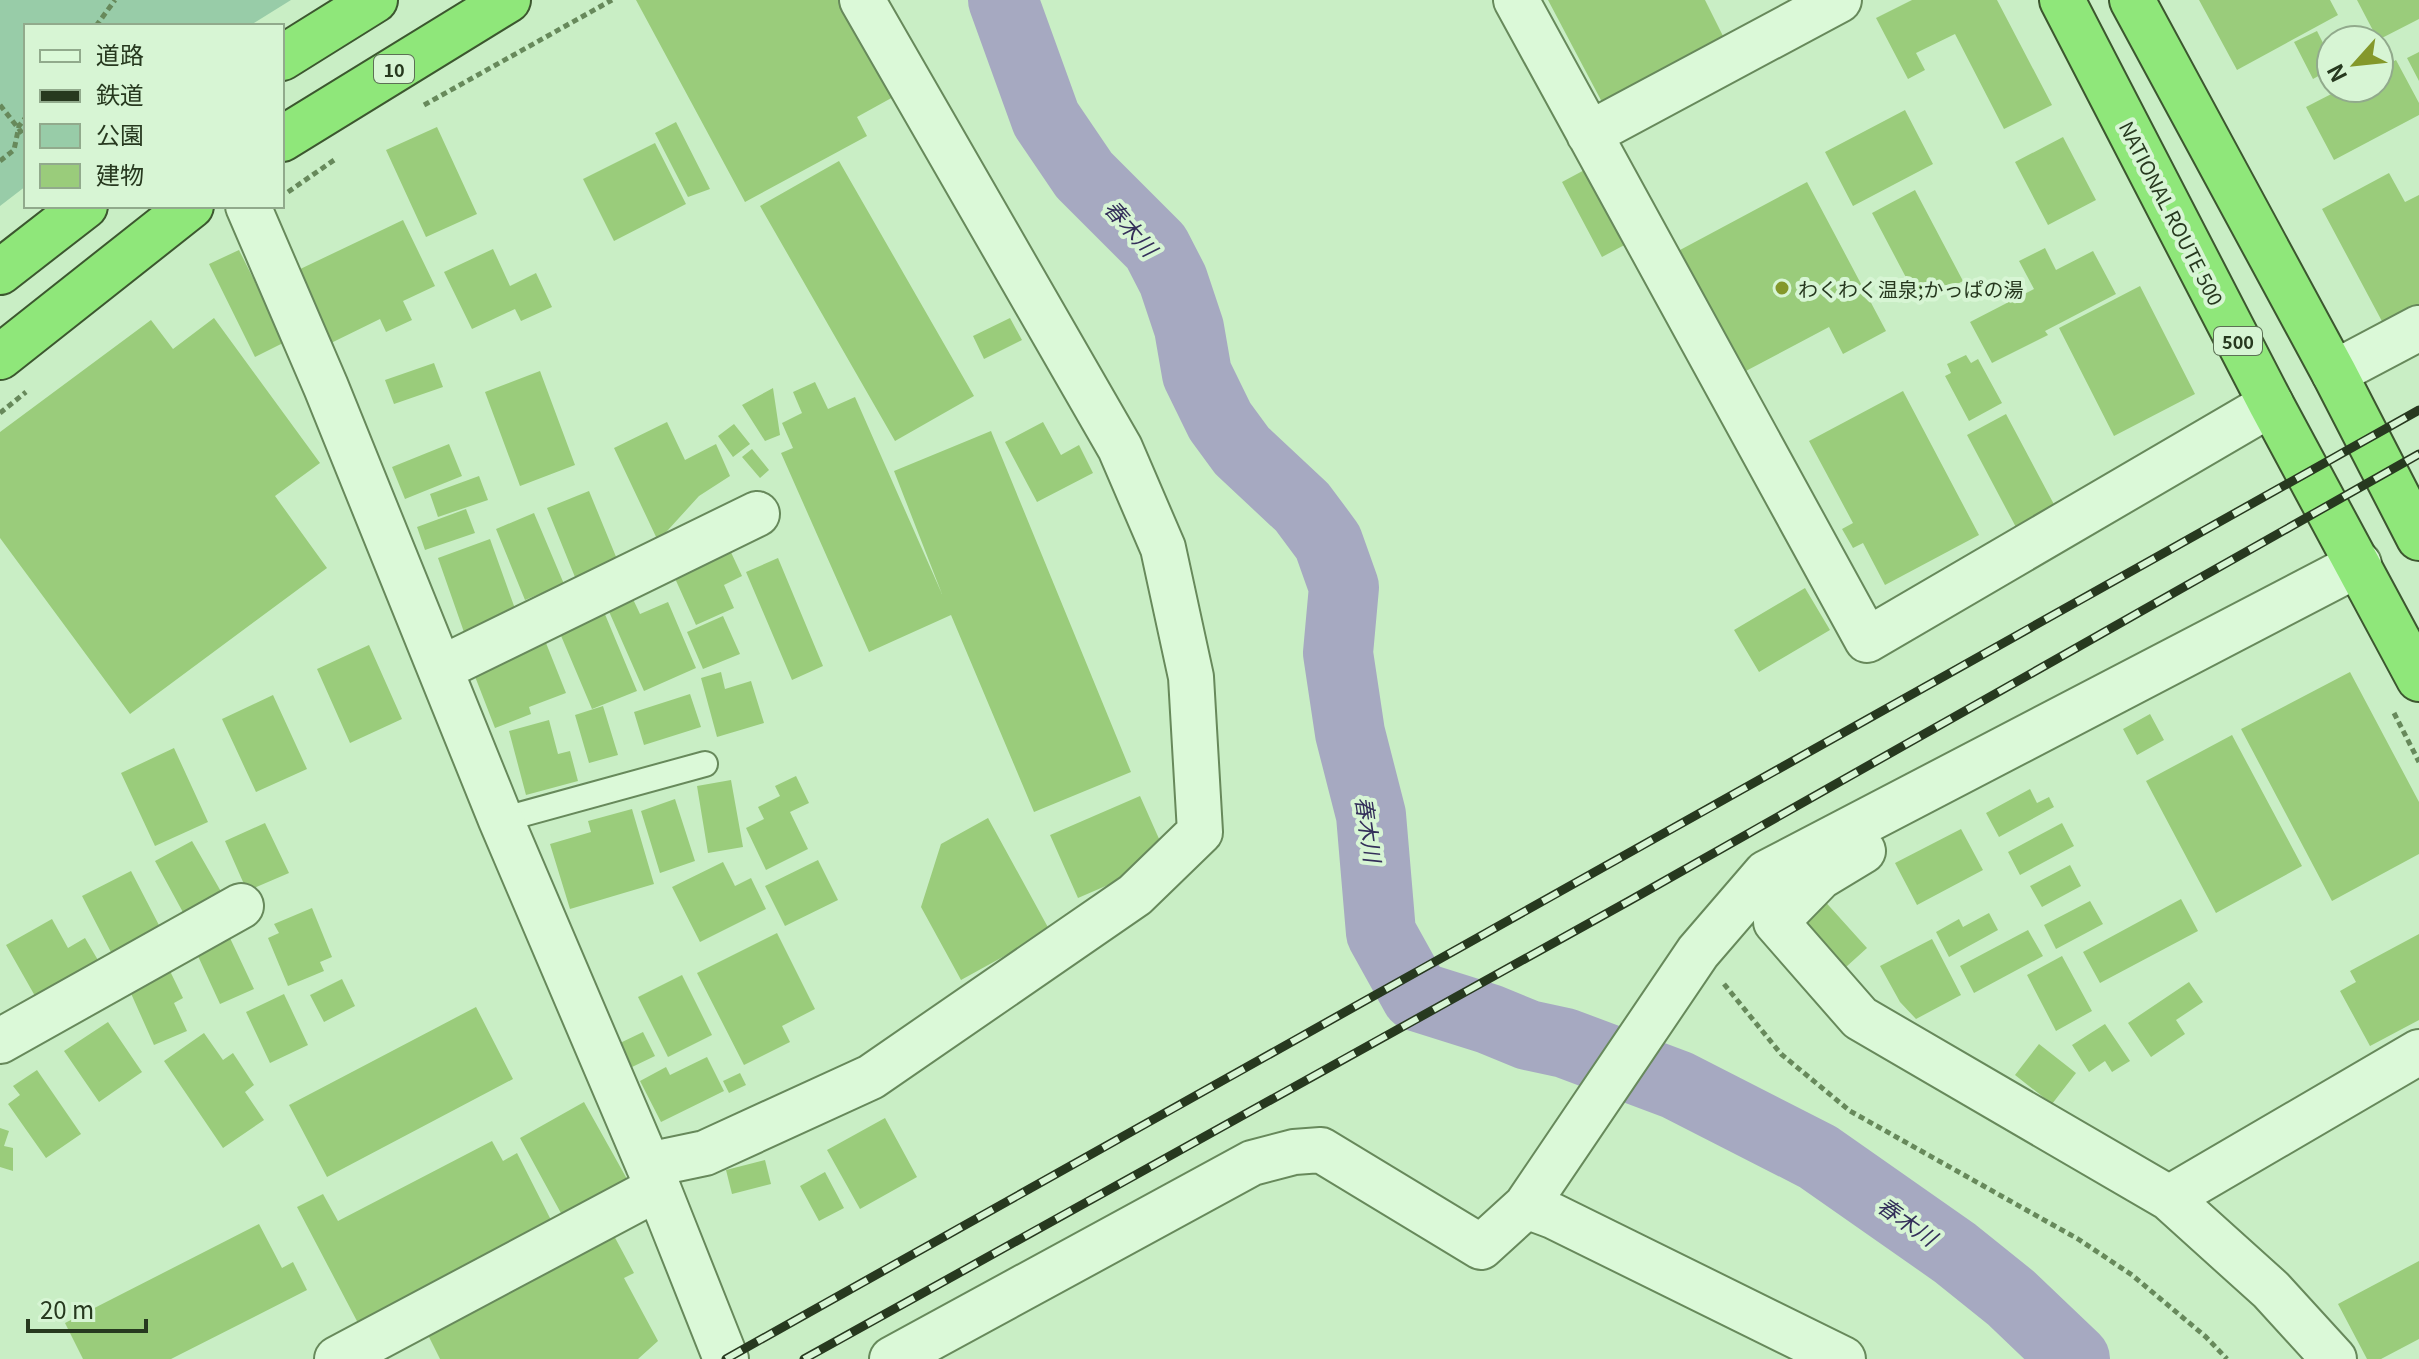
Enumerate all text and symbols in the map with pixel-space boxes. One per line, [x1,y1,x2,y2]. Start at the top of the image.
legend [24,24,284,208]
north arrow [2315,24,2395,104]
text: 道路 [96,36,144,71]
road number: 10 [374,55,414,83]
text: N [2317,59,2353,89]
text: 鉄道 [96,76,144,111]
text: 公園 [96,116,144,151]
street label: NATIONAL ROUTE 500 [2113,116,2231,310]
text: 建物 [96,156,144,191]
water label: 春木川 [1098,192,1167,264]
place label: わくわく温泉;かっぱの湯 [1798,274,2024,303]
marker: わくわく温泉;かっぱの湯 [1773,279,1791,297]
road number: 500 [2214,327,2262,355]
water label: 春木川 [1350,794,1391,866]
water label: 春木川 [1872,1188,1946,1253]
scale bar [28,1283,146,1333]
text: 20 m [40,1291,94,1326]

